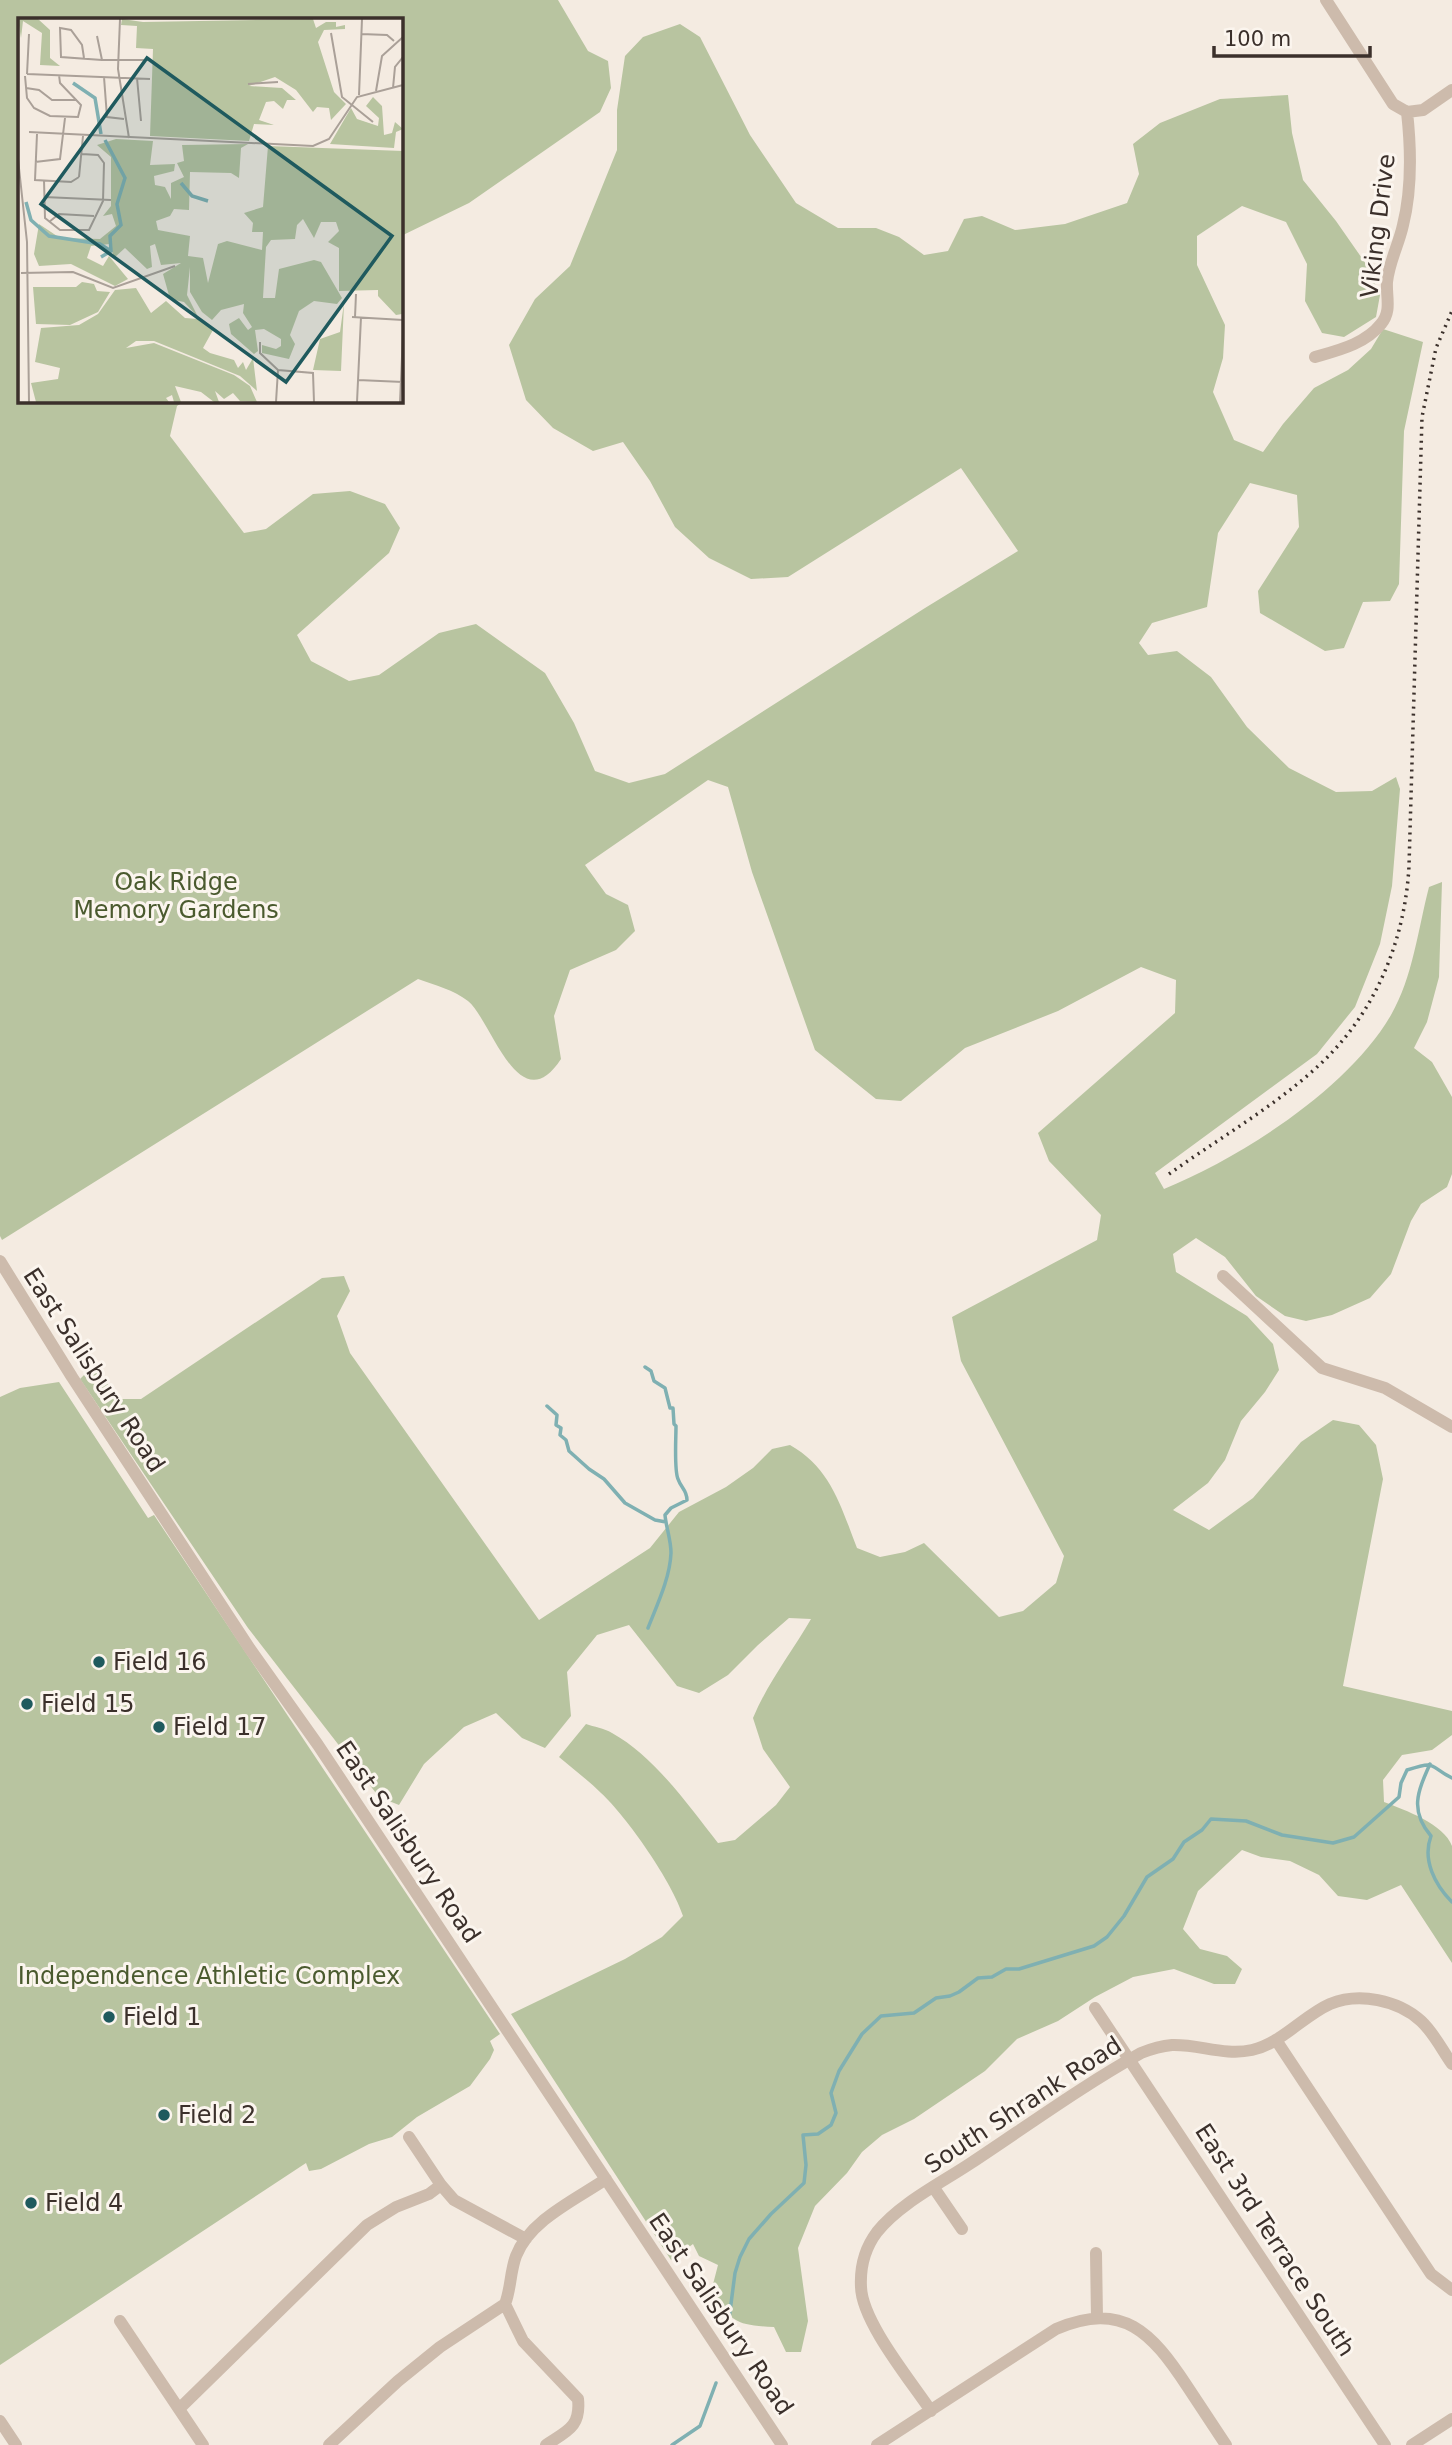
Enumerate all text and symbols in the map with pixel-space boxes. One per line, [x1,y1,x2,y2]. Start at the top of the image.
scale bar [1214,14,1370,58]
inset map [18,18,402,402]
text: 100 m [1224,27,1291,51]
street label: Viking Drive [1355,152,1401,300]
park label: Oak Ridge Memory Gardens [73,868,279,924]
street label: East Salisbury Road [18,1263,170,1477]
place label: Field 16 [113,1648,207,1676]
marker: Field 16 [91,1654,107,1670]
place label: Field 15 [41,1690,135,1718]
marker: Field 15 [19,1696,35,1712]
place label: Field 17 [173,1713,267,1741]
marker: Field 17 [151,1719,167,1735]
street label: East Salisbury Road [330,1736,486,1948]
park label: Independence Athletic Complex [18,1962,400,1990]
place label: Field 1 [123,2003,201,2031]
marker: Field 1 [101,2009,117,2025]
street label: South Shrank Road [919,2031,1127,2179]
place label: Field 2 [178,2101,256,2129]
marker: Field 2 [156,2107,172,2123]
street label: East 3rd Terrace South [1189,2118,1361,2362]
place label: Field 4 [45,2189,123,2217]
marker: Field 4 [23,2195,39,2211]
street label: East Salisbury Road [643,2208,799,2420]

